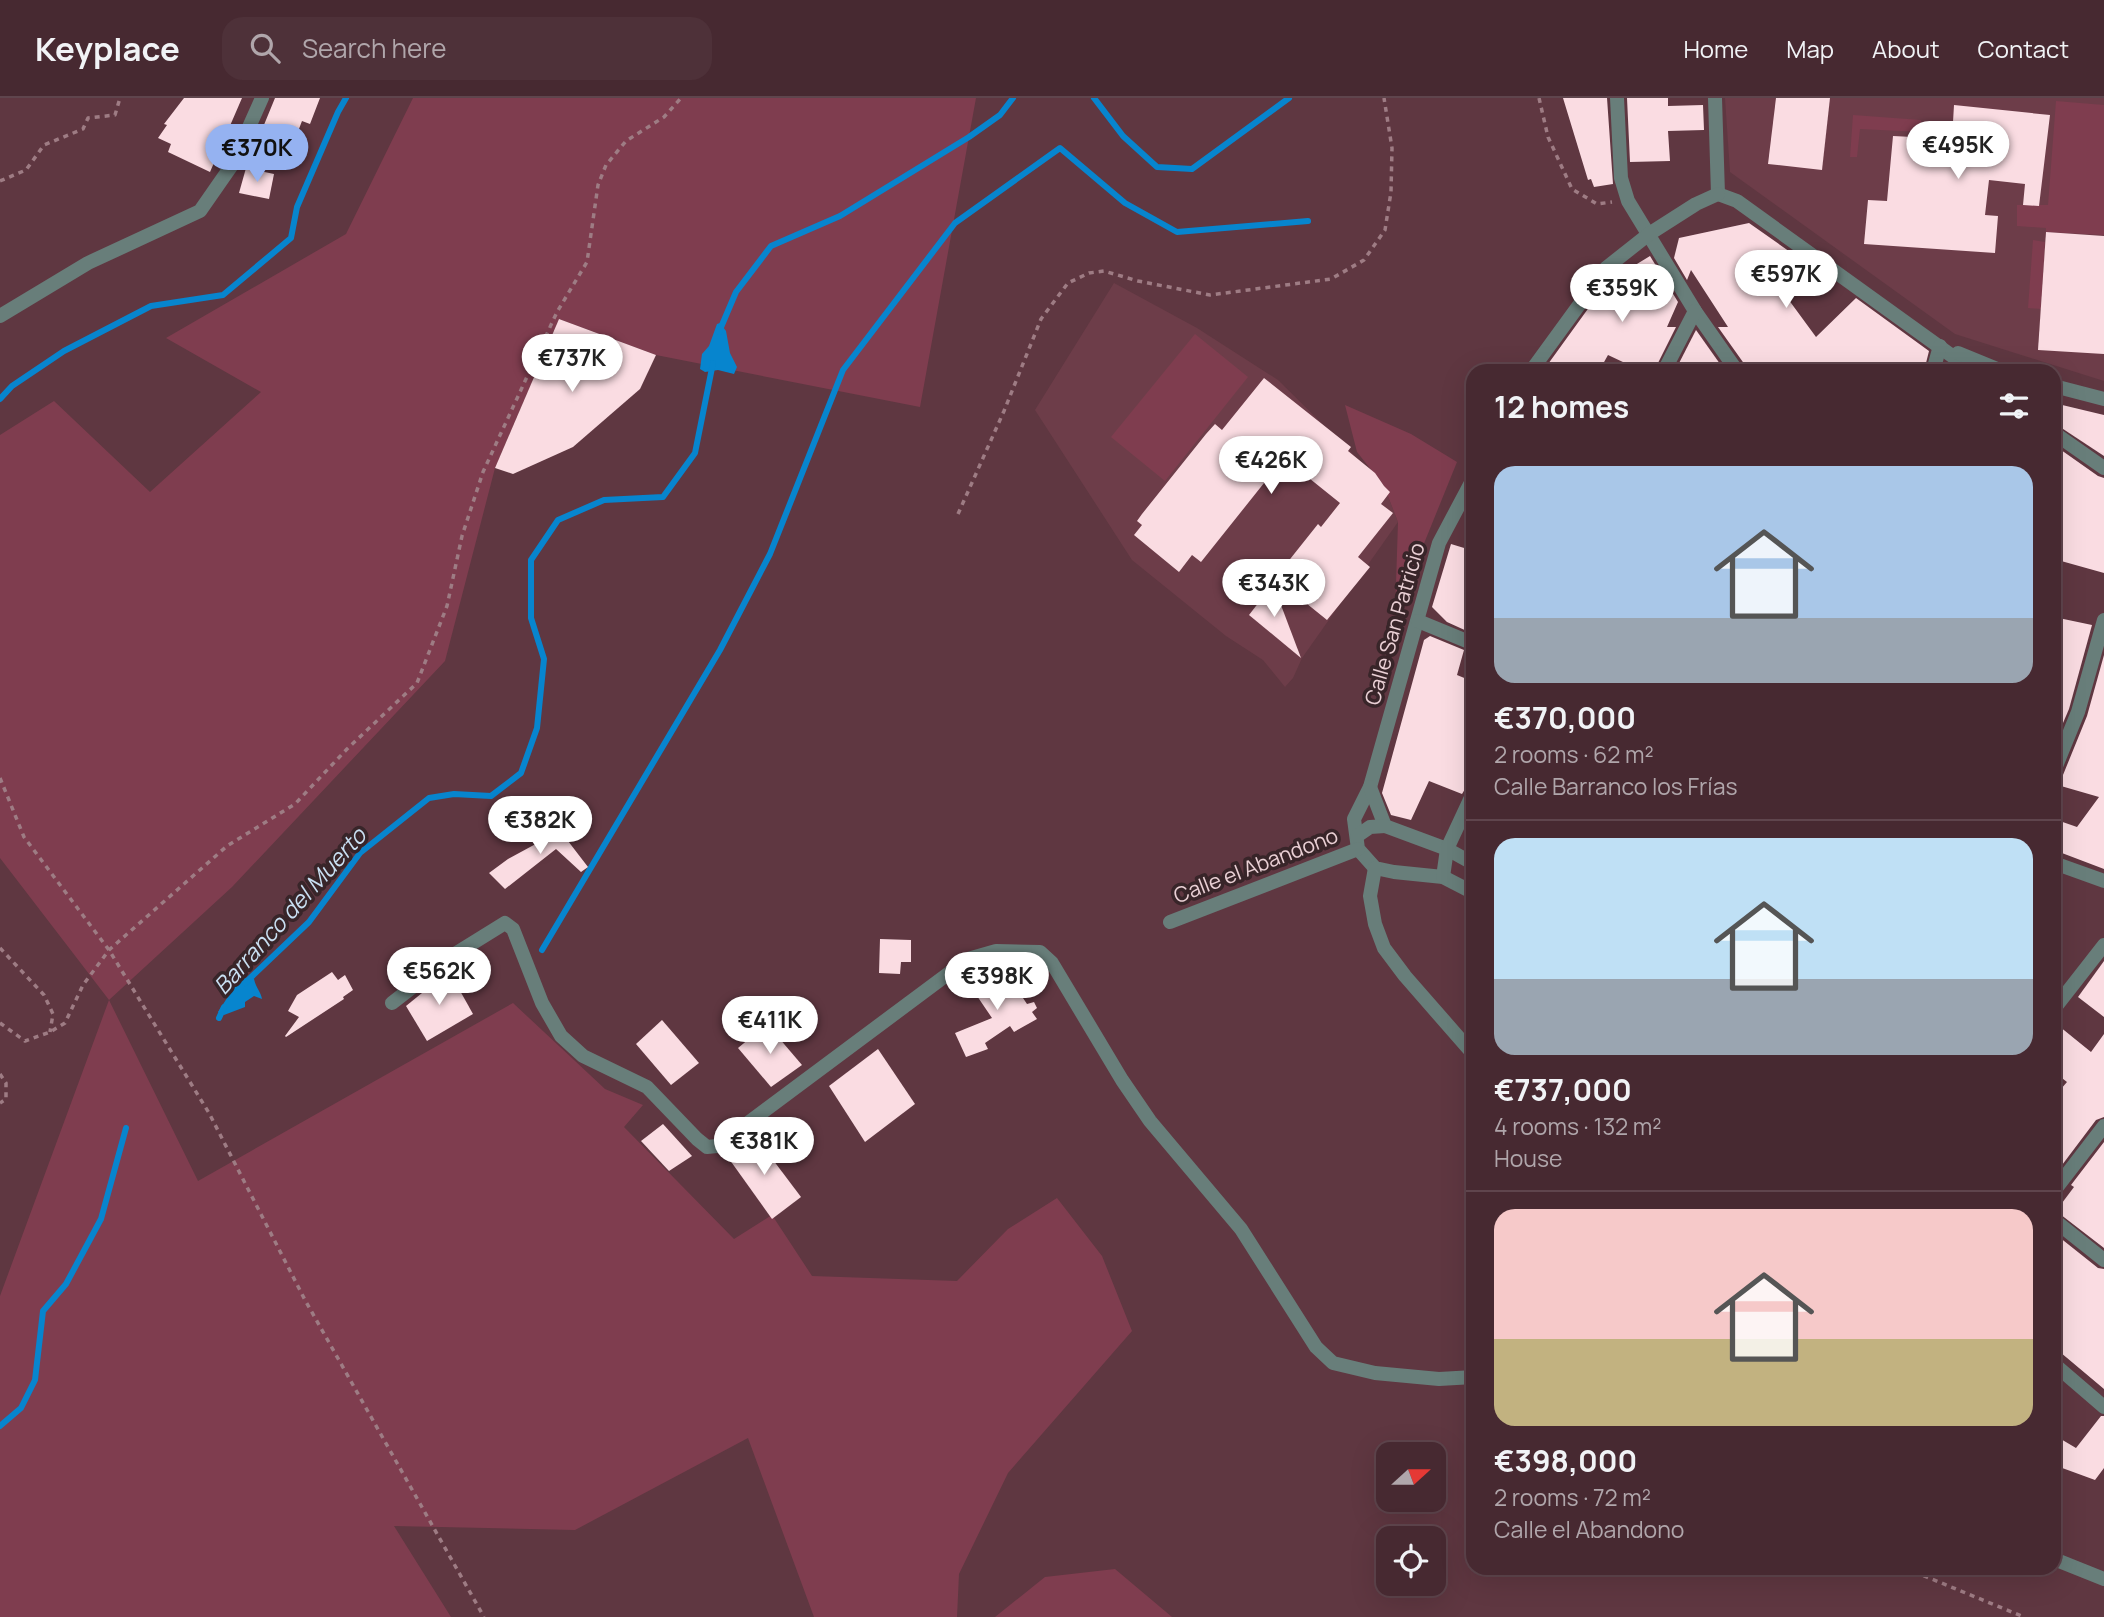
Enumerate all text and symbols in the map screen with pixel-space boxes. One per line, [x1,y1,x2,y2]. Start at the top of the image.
search box [222,17,712,80]
text: Keyplace [35,26,180,71]
icon: search [246,29,284,67]
text: Search here [302,30,447,66]
text: Home [1683,32,1748,65]
text: Map [1786,32,1834,65]
text: About [1872,32,1940,65]
text: Contact [1978,32,2069,65]
pin: €495K [1909,122,2007,181]
pin: €370K [208,125,306,184]
text: €495K [1922,128,1994,160]
text: €370K [221,131,293,163]
pin: €597K [1737,250,1835,310]
text: €597K [1751,257,1821,289]
pin: €359K [1573,264,1671,324]
text: €359K [1586,271,1658,303]
pin: €737K [523,334,621,394]
text: €737K [538,341,606,373]
text: 12 homes [1494,386,1629,427]
icon: filters [1995,387,2033,425]
pin: €426K [1222,436,1320,496]
text: €426K [1235,443,1307,475]
icon: home [1701,511,1827,637]
street label: Calle San Patricio [1357,539,1431,708]
pin: €343K [1225,560,1323,619]
text: €343K [1238,566,1310,598]
text: €370,000 [1494,697,1636,738]
text: 2 rooms · 62 m² [1494,738,1654,770]
text: Calle Barranco los Frías [1494,770,1738,802]
pin: €382K [491,796,589,856]
text: €382K [504,803,576,835]
water label: Barranco del Muerto [206,819,374,1001]
street label: Calle el Abandono [1169,821,1342,909]
icon: home [1701,883,1827,1009]
pin: €562K [390,948,488,1007]
pin: €398K [948,953,1046,1012]
text: €562K [403,954,475,986]
text: €398K [961,959,1033,991]
pin: €411K [721,996,819,1056]
text: €411K [738,1003,802,1035]
text: €737,000 [1494,1069,1632,1110]
text: 4 rooms · 132 m² [1494,1110,1662,1142]
pin: €381K [715,1118,813,1177]
text: €381K [730,1124,798,1156]
text: House [1494,1142,1563,1174]
icon: home [1701,1254,1827,1380]
text: €398,000 [1494,1440,1637,1481]
north arrow [1376,1442,1446,1512]
map controls [1376,1442,1446,1596]
text: 2 rooms · 72 m² [1494,1481,1651,1513]
text: Calle el Abandono [1494,1513,1684,1545]
button: locate [1376,1526,1446,1596]

